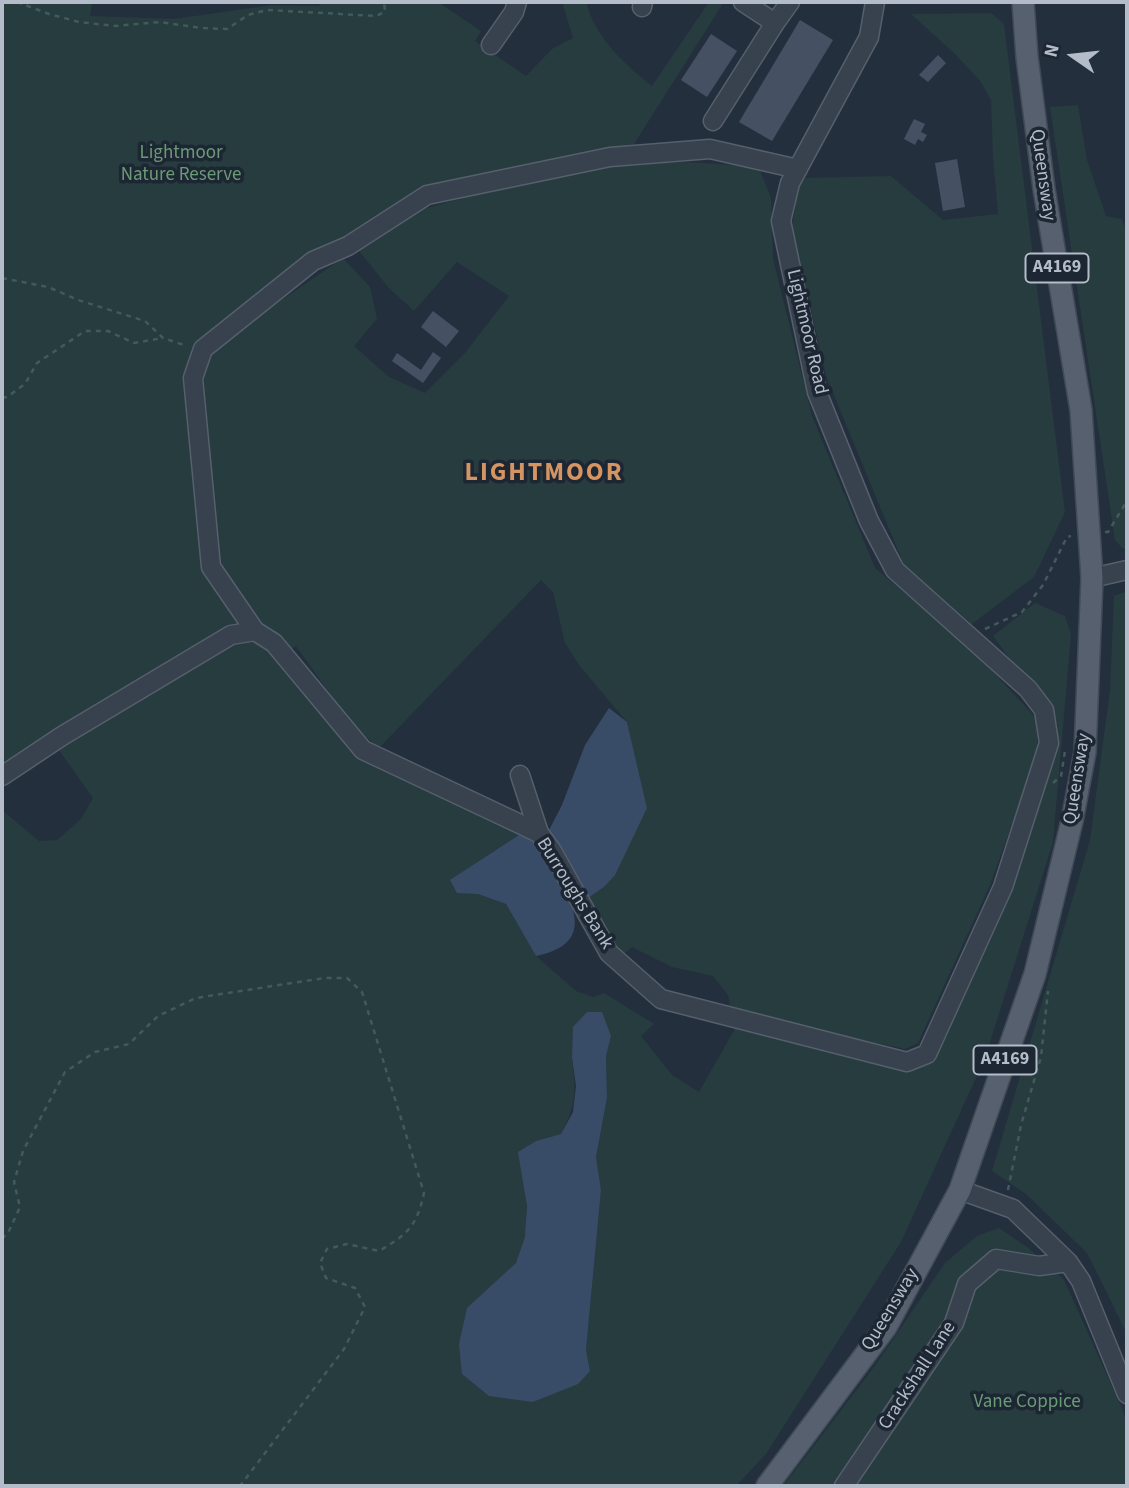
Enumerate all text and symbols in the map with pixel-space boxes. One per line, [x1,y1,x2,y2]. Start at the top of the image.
north arrow [1038,21,1108,91]
text: N [1038,41,1067,60]
street label: Queensway [1024,128,1060,222]
park label: Lightmoor Nature Reserve [121,143,241,187]
road number: A4169 [1026,254,1088,282]
street label: Lightmoor Road [781,267,831,397]
district label: LIGHTMOOR [466,458,622,490]
street label: Queensway [1060,732,1096,826]
street label: Burroughs Bank [531,834,617,954]
road number: A4169 [974,1045,1036,1074]
street label: Queensway [858,1265,924,1355]
street label: Crackshall Lane [875,1318,961,1434]
park label: Vane Coppice [973,1392,1081,1414]

